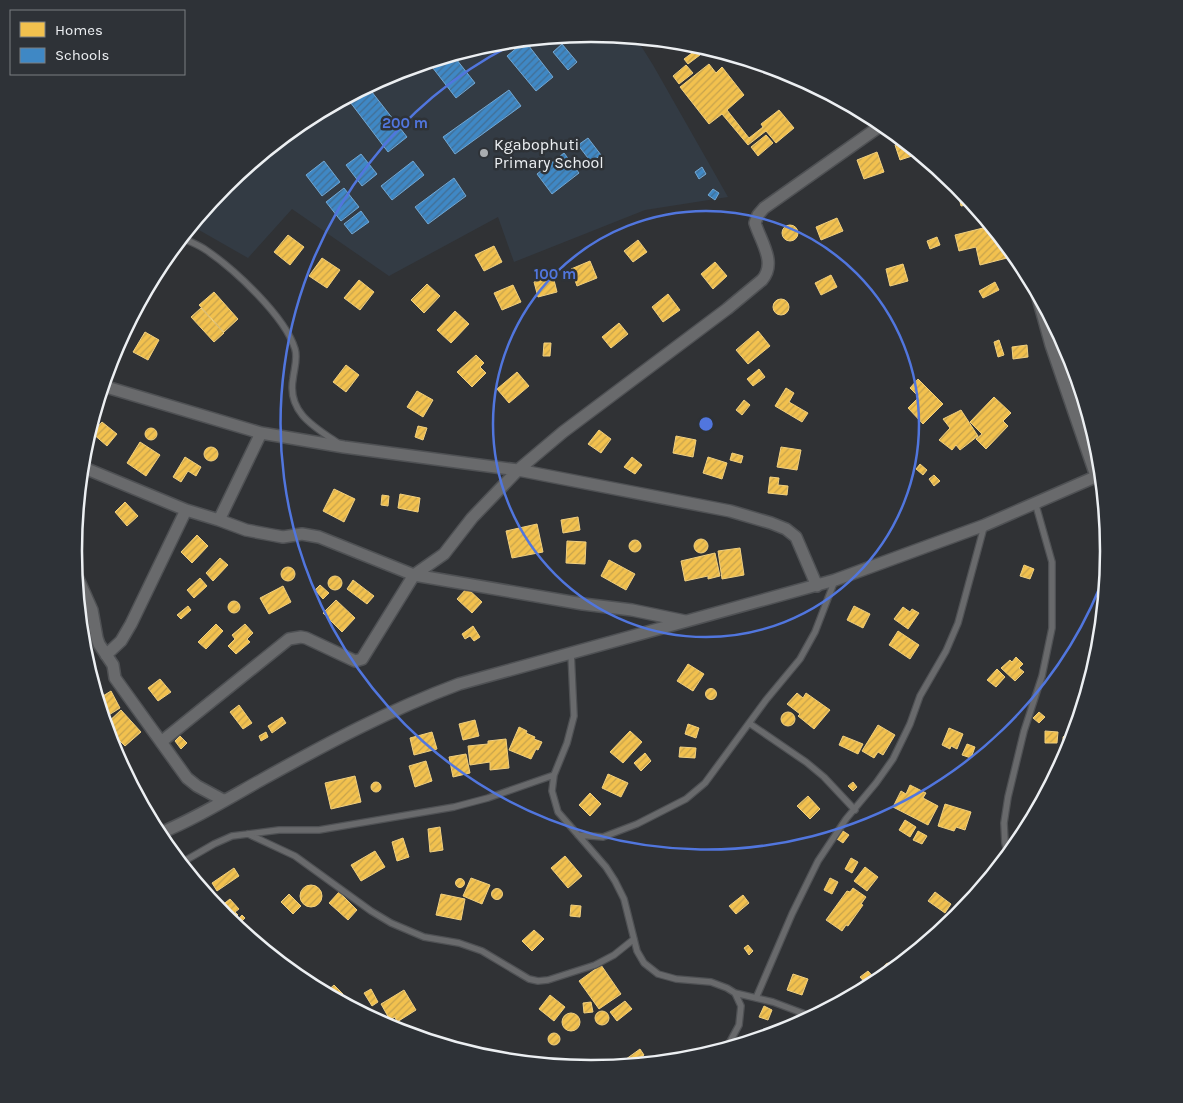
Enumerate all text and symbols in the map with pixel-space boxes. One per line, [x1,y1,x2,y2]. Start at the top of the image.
legend [10,10,185,75]
text: Homes [55,21,103,39]
text: Schools [55,46,109,64]
text: 200 m [382,114,428,132]
place label: Kgabophuti Primary School [494,135,604,172]
marker: Kgabophuti Primary School [478,147,490,159]
text: 100 m [534,265,576,283]
centre of rings [697,415,715,433]

